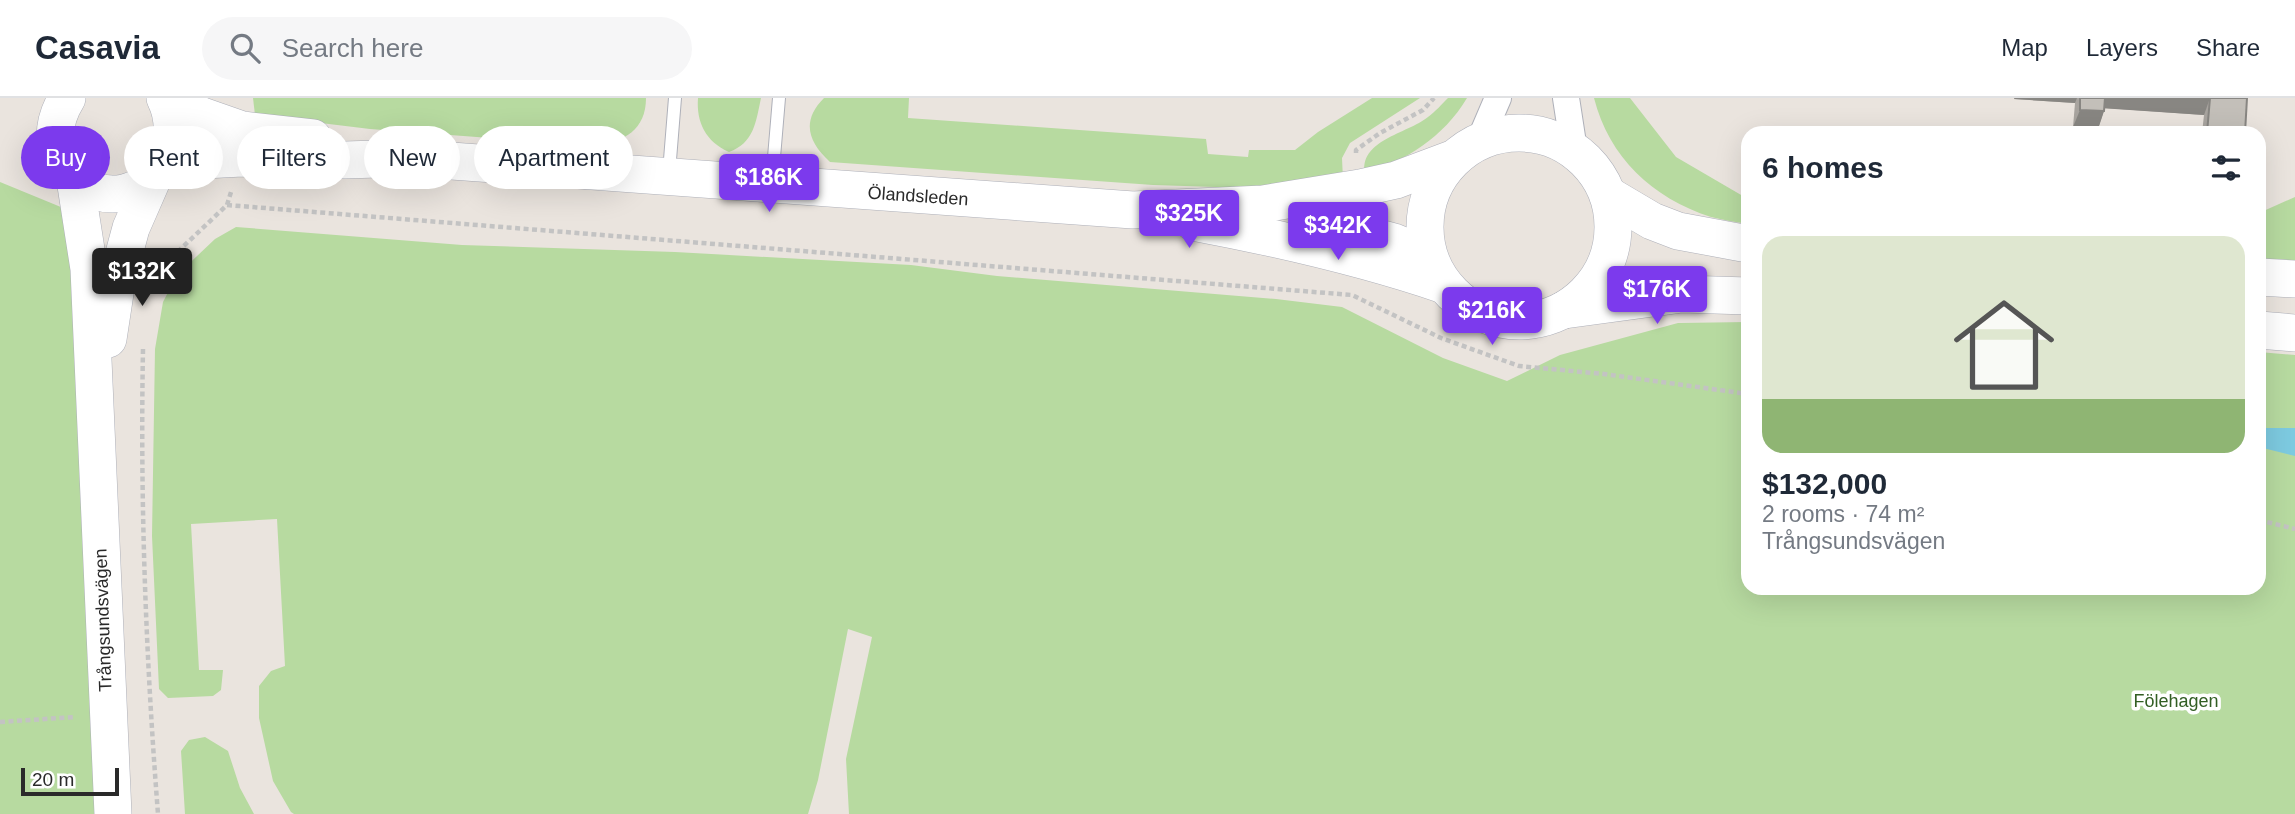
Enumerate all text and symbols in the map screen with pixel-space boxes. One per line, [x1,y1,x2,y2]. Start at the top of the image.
search box [202,17,692,80]
text: Casavia [35,29,160,66]
icon: search [226,29,264,67]
text: Search here [282,33,423,63]
text: Map [2001,34,2048,61]
text: Layers [2086,34,2158,61]
text: Share [2196,34,2260,61]
chip: Buy [21,126,110,189]
chip: Rent [124,126,223,189]
chip: Filters [237,126,350,189]
chip: New [364,126,460,189]
chip: Apartment [474,126,633,189]
icon: filters [2207,149,2245,187]
text: 6 homes [1762,151,1884,184]
pin: $186K [720,155,818,214]
text: $186K [735,164,803,190]
street label: Ölandsleden [867,182,969,210]
pin: $325K [1140,190,1238,250]
text: $325K [1155,200,1223,226]
pin: $342K [1289,202,1387,262]
text: $342K [1304,212,1372,238]
pin: $132K [93,248,191,308]
text: $132K [108,258,176,284]
pin: $176K [1608,266,1706,326]
text: $176K [1623,276,1691,302]
icon: home [1941,282,2067,408]
pin: $216K [1443,288,1541,347]
text: $216K [1458,297,1526,323]
text: $132,000 [1762,467,1887,500]
text: 2 rooms · 74 m² [1762,501,1924,527]
text: Trångsundsvägen [1762,528,1945,554]
street label: Trångsundsvägen [91,548,115,692]
park label: Fölehagen [2133,691,2219,711]
scale bar [21,765,119,797]
text: 20 m [32,769,74,790]

